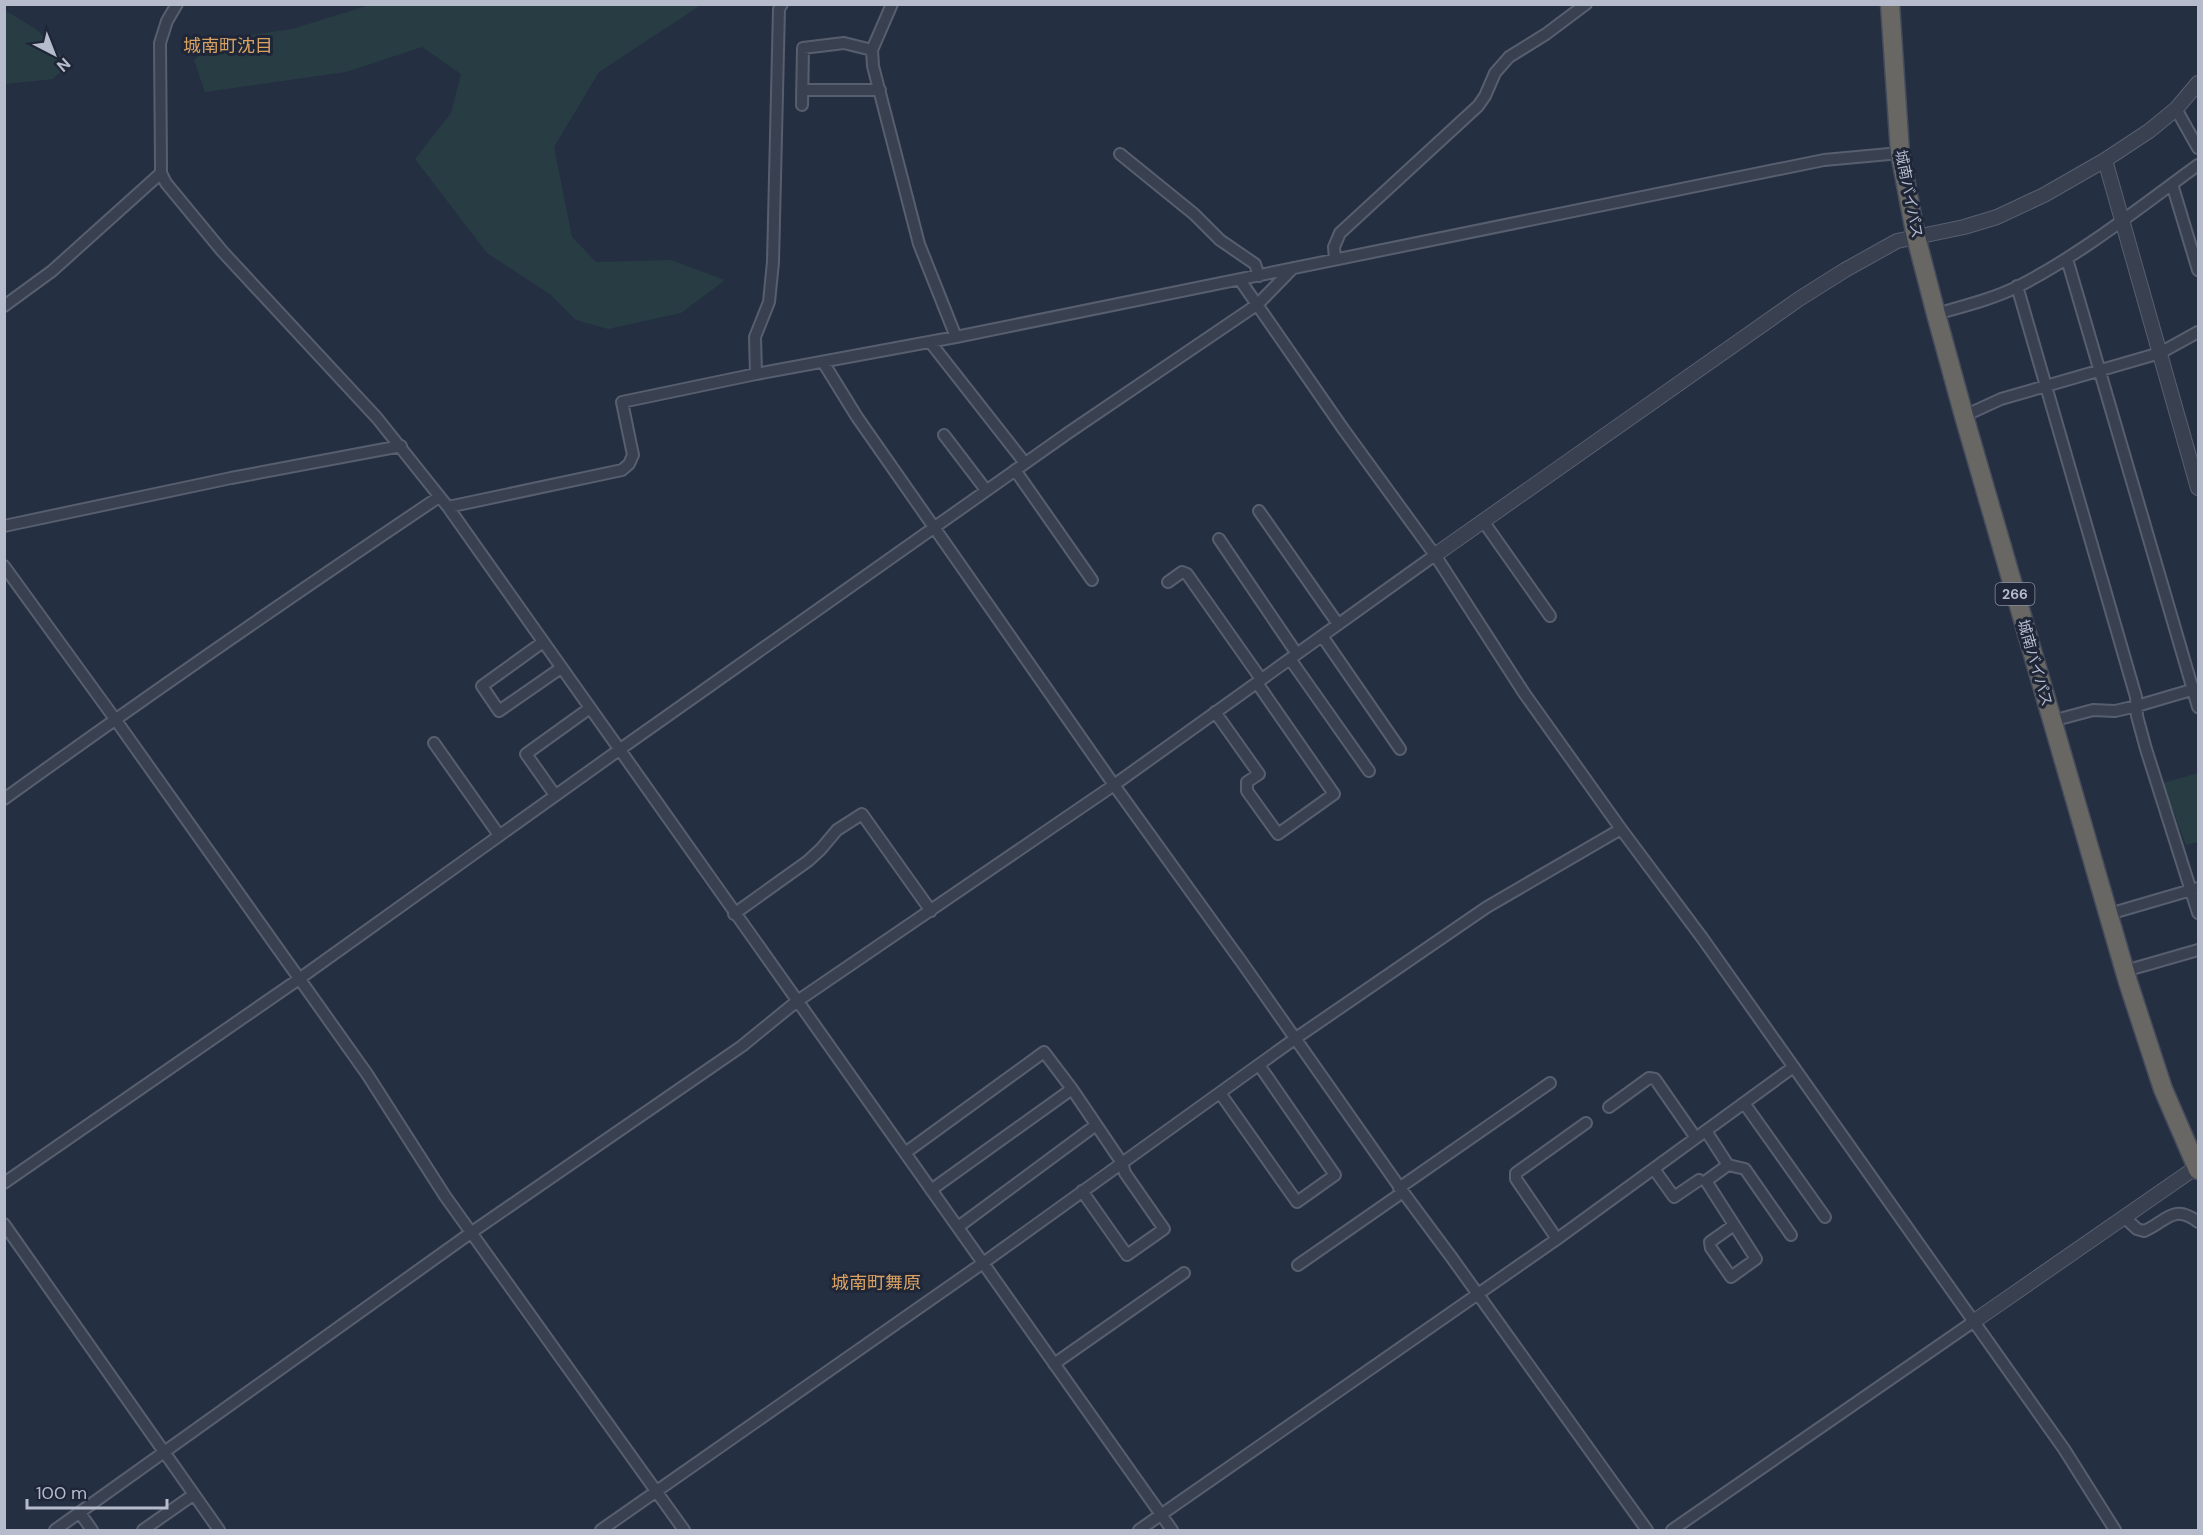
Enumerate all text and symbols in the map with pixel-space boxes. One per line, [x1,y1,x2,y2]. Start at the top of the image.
north arrow [24,24,84,84]
district label: 城南町沈目 [183,34,273,58]
text: N [52,53,75,76]
street label: 城南バイパス [1891,148,1927,240]
road number: 266 [1996,583,2034,605]
street label: 城南バイパス [2013,617,2057,709]
district label: 城南町舞原 [831,1271,921,1295]
scale bar [27,1472,166,1510]
text: 100 m [36,1481,87,1505]

